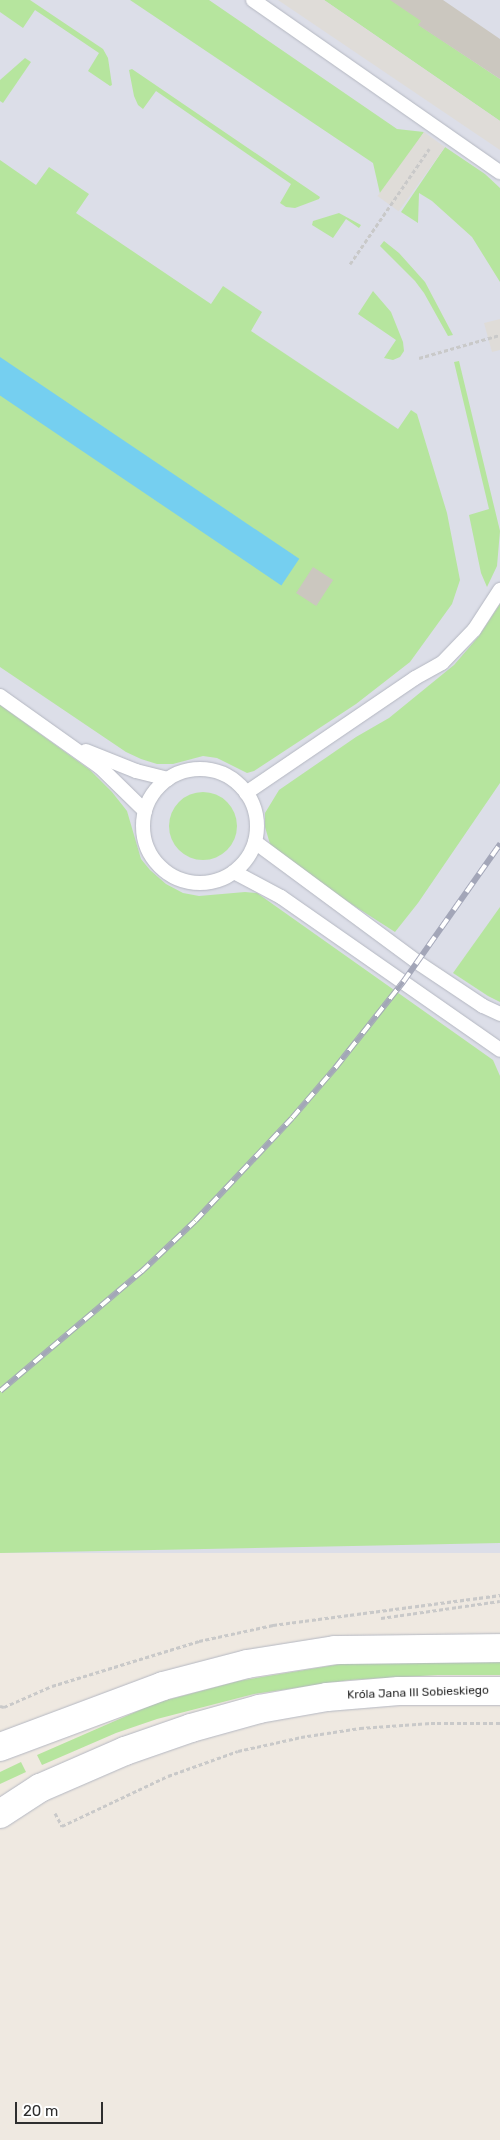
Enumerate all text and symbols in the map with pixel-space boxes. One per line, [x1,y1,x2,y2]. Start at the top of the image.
street label: Króla Jana III Sobieskiego [347,1683,489,1703]
scale bar [18,2092,105,2124]
text: 20 m [23,2102,58,2120]

